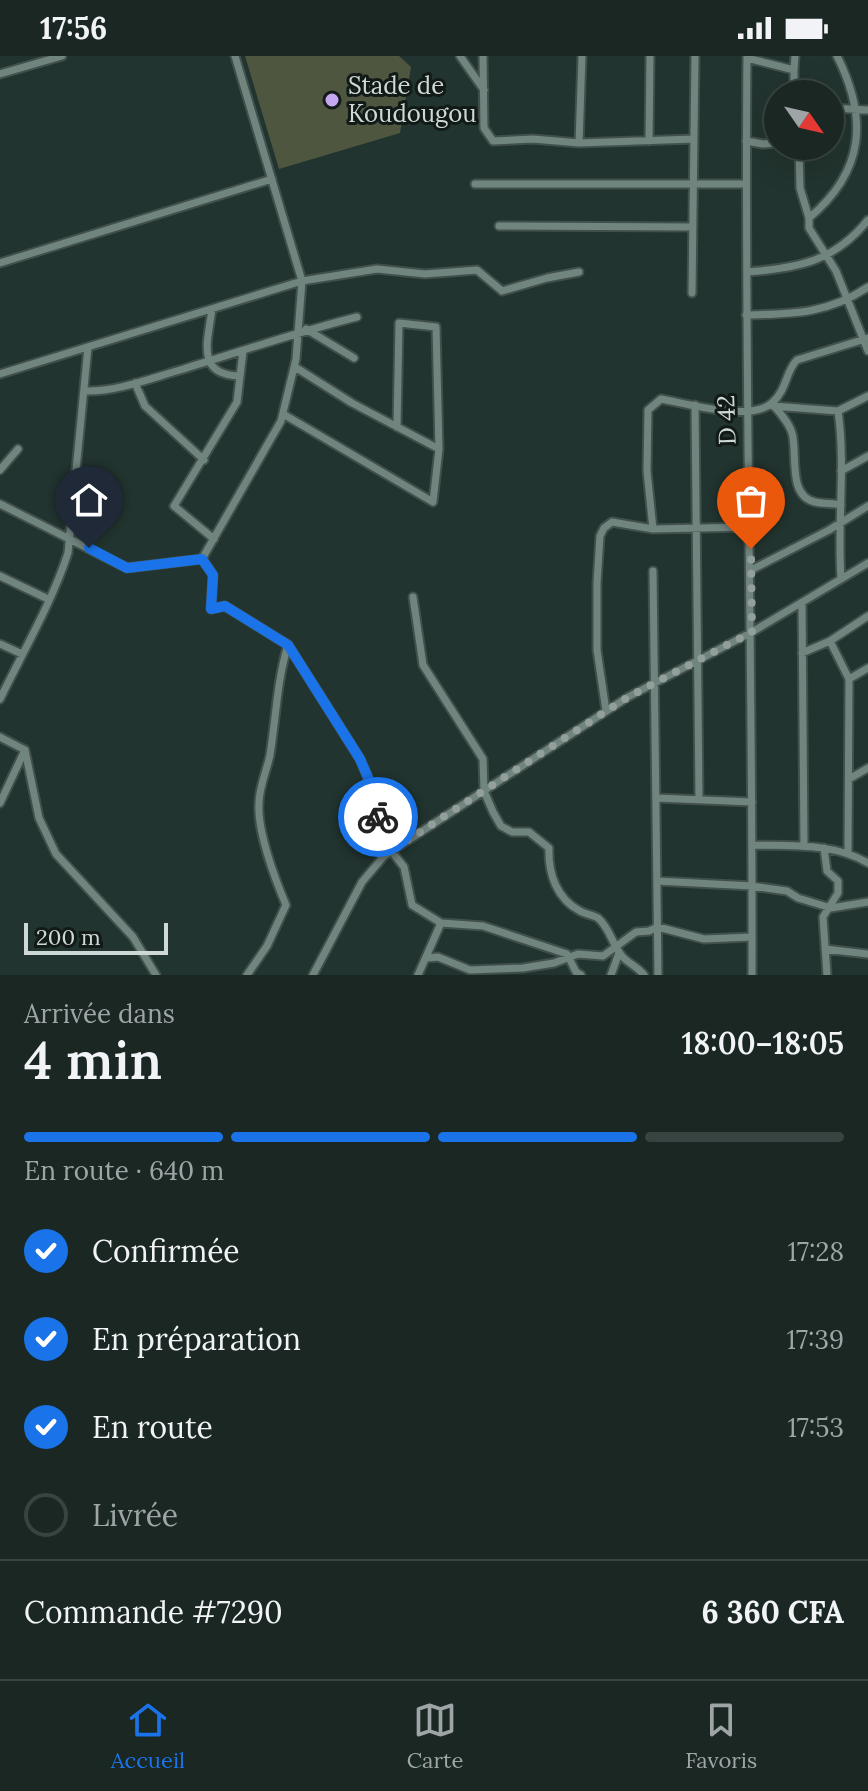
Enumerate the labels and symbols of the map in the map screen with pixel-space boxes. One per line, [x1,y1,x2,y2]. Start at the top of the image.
place label: Stade de Koudougou [348,70,477,129]
north arrow [764,80,844,160]
marker: Stade de Koudougou [323,91,341,109]
street label: D 42 [710,394,743,446]
pin [55,466,123,548]
pin [717,467,785,549]
courier [338,777,418,857]
scale bar [24,919,168,955]

